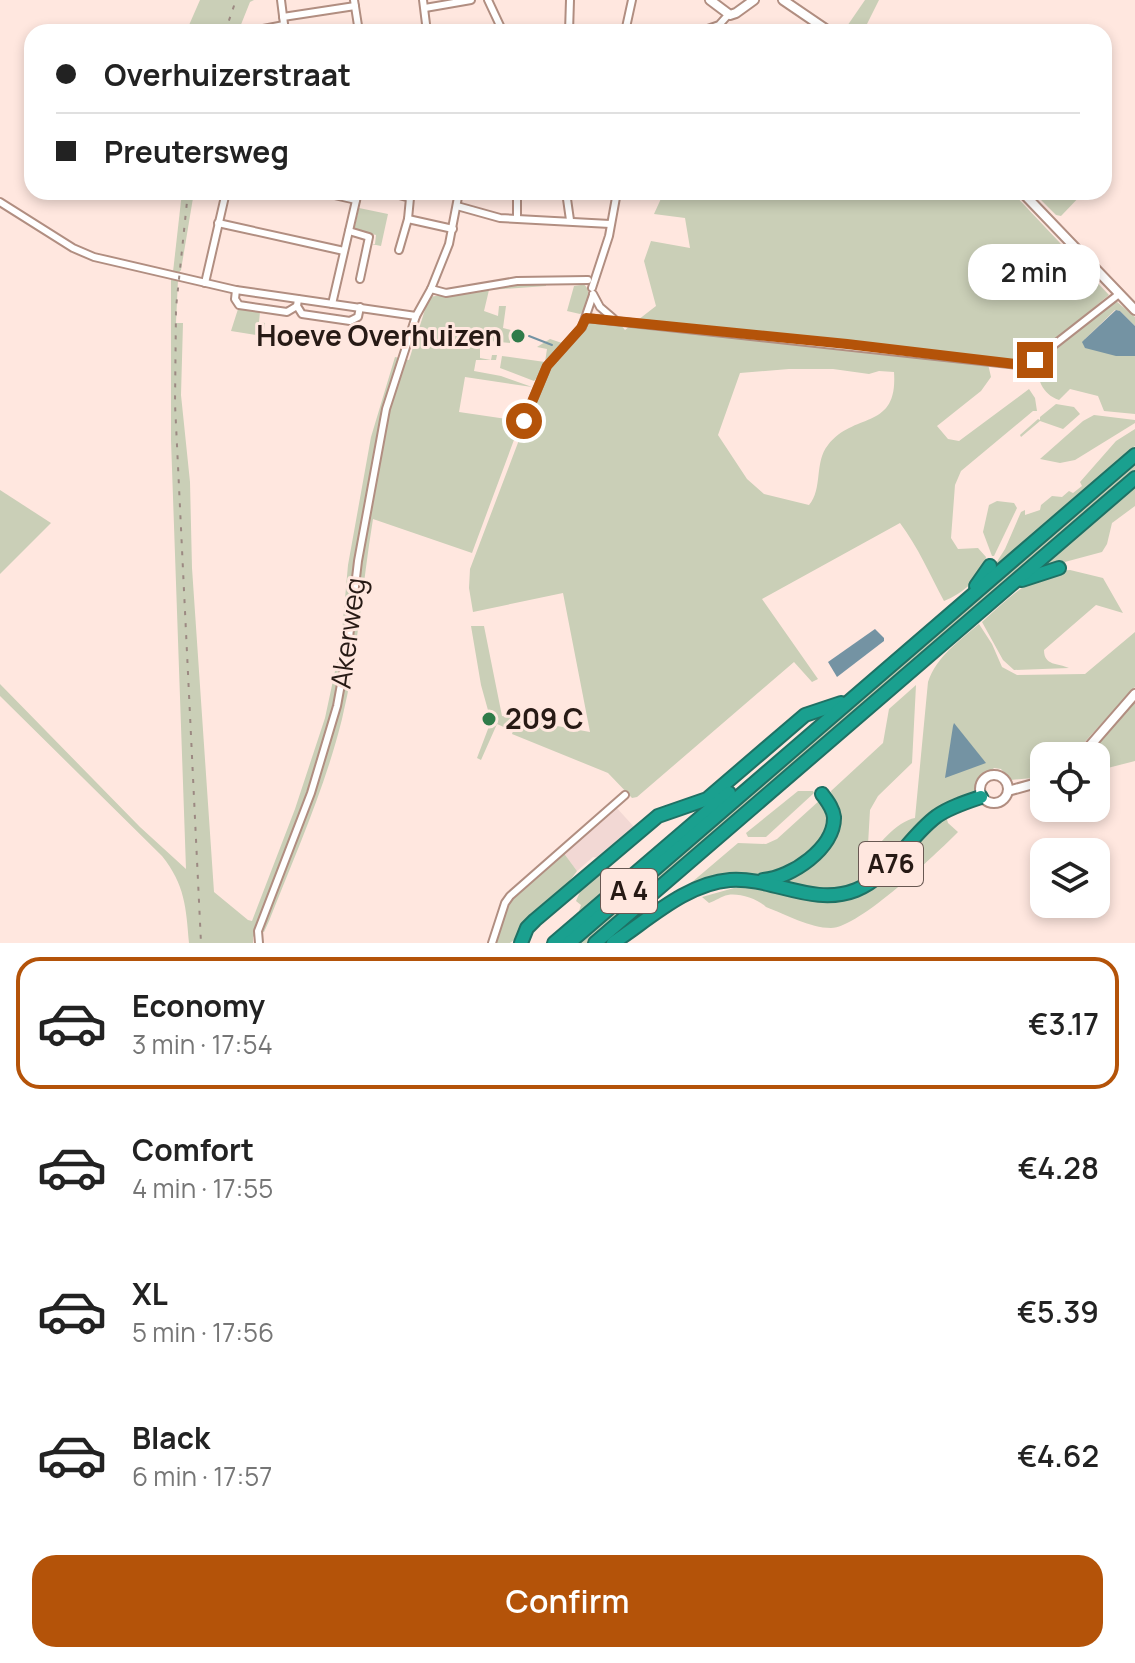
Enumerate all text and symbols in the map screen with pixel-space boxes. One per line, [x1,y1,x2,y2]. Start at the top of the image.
text: Overhuizerstraat [104,54,351,95]
text: Preutersweg [104,131,289,172]
callout: 2 min [969,244,1101,300]
text: 2 min [1001,254,1067,290]
place label: Hoeve Overhuizen [256,316,502,354]
marker: Hoeve Overhuizen [509,327,527,345]
route end [1017,342,1053,378]
route start [506,403,542,439]
street label: Akerweg [320,575,374,691]
place label: 209 C [505,699,584,737]
marker: 209 C [480,710,498,728]
map controls [1030,742,1110,918]
button: locate [1030,742,1110,822]
button: layers [1030,838,1110,918]
road number: A76 [859,842,923,886]
road number: A 4 [601,869,657,913]
text: Economy [132,985,265,1026]
icon: car [36,987,108,1059]
text: €3.17 [1028,1003,1099,1044]
text: 3 min · 17:54 [132,1026,273,1062]
text: Comfort [132,1129,254,1170]
icon: car [36,1131,108,1203]
text: €4.28 [1018,1147,1099,1188]
text: 4 min · 17:55 [132,1170,273,1206]
text: XL [132,1273,168,1314]
icon: car [36,1275,108,1347]
text: €5.39 [1017,1291,1099,1332]
text: 5 min · 17:56 [132,1314,274,1350]
text: Black [132,1417,210,1458]
icon: car [36,1419,108,1491]
text: €4.62 [1017,1435,1099,1476]
text: 6 min · 17:57 [132,1458,272,1494]
button: Confirm [32,1555,1103,1647]

